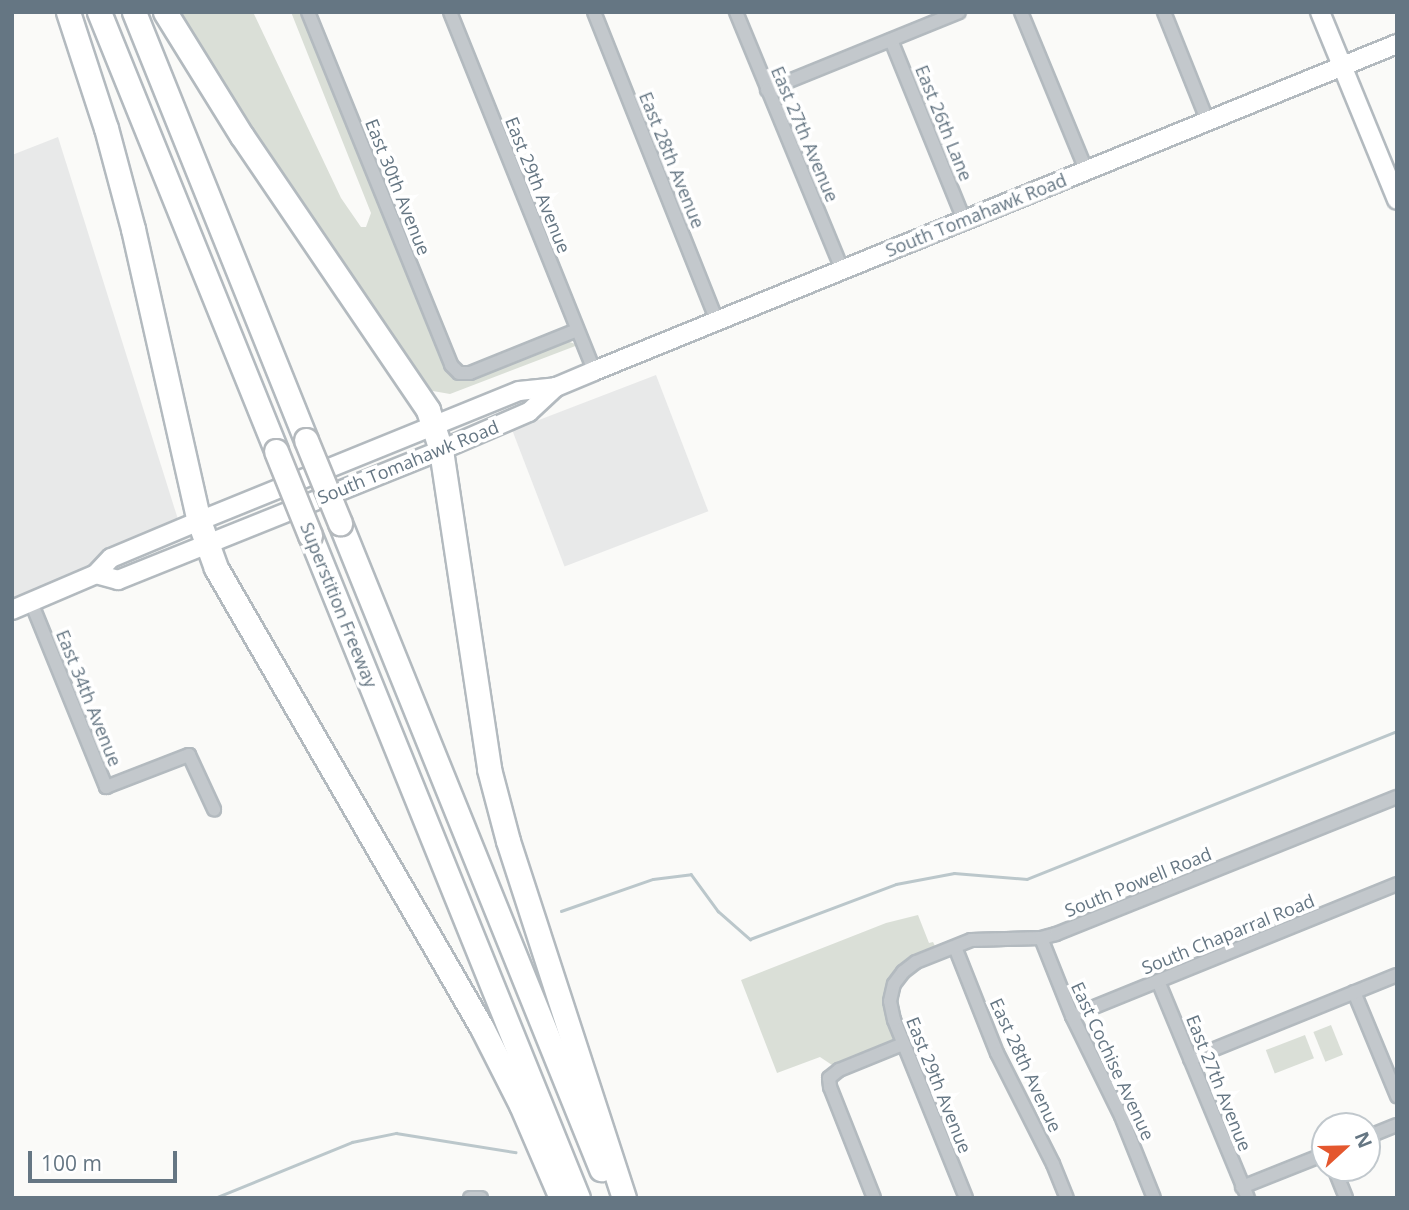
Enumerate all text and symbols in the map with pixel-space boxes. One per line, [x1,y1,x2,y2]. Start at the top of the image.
street label: East 26th Lane [911,62,977,184]
street label: East 27th Avenue [767,63,843,205]
street label: East 28th Avenue [635,89,709,231]
street label: East 29th Avenue [501,114,575,256]
street label: East 30th Avenue [361,116,435,258]
street label: South Tomahawk Road [882,169,1070,261]
street label: South Tomahawk Road [314,416,502,508]
street label: Superstition Freeway [296,519,382,691]
street label: East 34th Avenue [52,627,126,769]
street label: South Powell Road [1061,843,1215,921]
street label: South Chaparral Road [1139,889,1317,979]
street label: East Cochise Avenue [1067,978,1159,1144]
street label: East 28th Avenue [986,995,1066,1135]
street label: East 27th Avenue [1182,1012,1256,1154]
street label: East 29th Avenue [902,1014,976,1156]
north arrow [1311,1112,1381,1182]
text: N [1349,1128,1379,1152]
scale bar [32,1136,180,1180]
text: 100 m [41,1149,102,1177]

